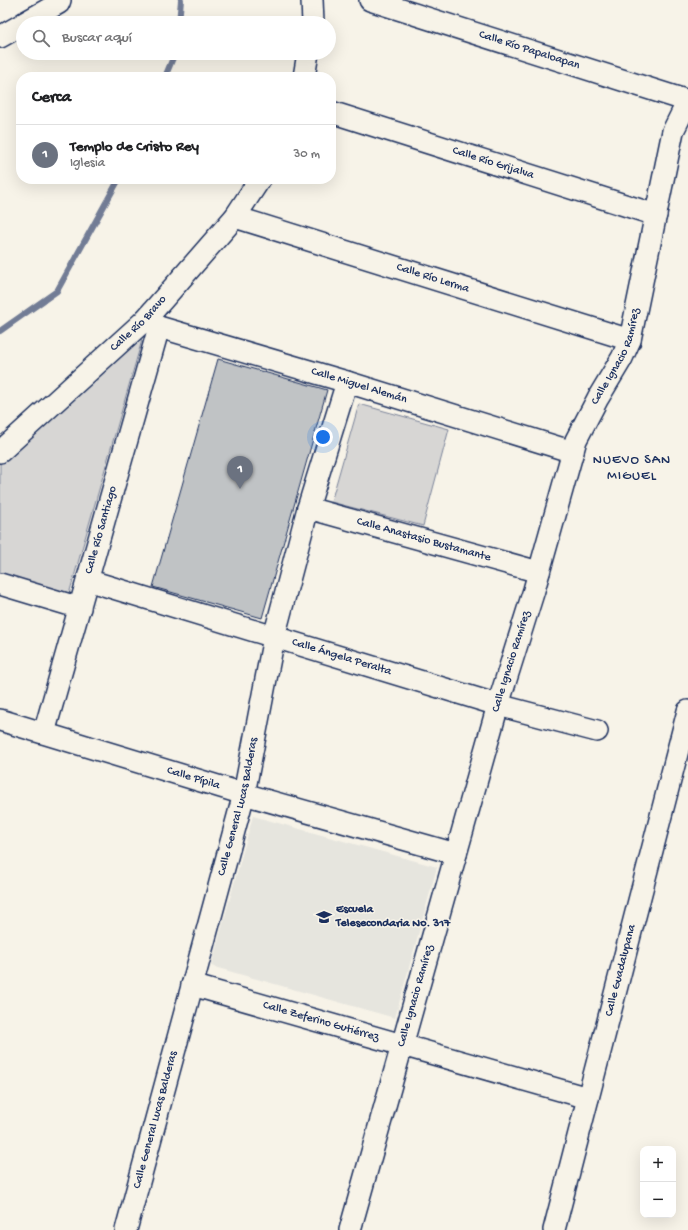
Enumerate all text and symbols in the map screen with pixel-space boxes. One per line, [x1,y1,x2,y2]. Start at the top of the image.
search box [16,16,336,60]
icon: search [30,27,52,49]
street label: Calle Río Papaloapan [477,28,582,73]
text: Buscar aquí [62,29,132,47]
text: Cerca [32,88,71,108]
text: Templo de Cristo Rey [70,138,199,156]
street label: Calle Río Grijalva [451,144,536,183]
text: 1 [42,147,48,162]
text: 30 m [294,147,320,162]
text: Iglesia [70,156,105,171]
street label: Calle Río Lerma [394,261,471,297]
street label: Calle Río Bravo [108,293,170,355]
street label: Calle Ignacio Ramírez [589,306,643,407]
street label: Calle Miguel Alemán [309,365,409,407]
your location [313,427,333,447]
district label: NUEVO SAN MIGUEL [593,452,671,485]
pin: 1 [227,456,253,489]
street label: Calle Río Santiago [82,484,121,576]
street label: Calle Anastasio Bustamante [355,515,493,566]
street label: Calle Ignacio Ramírez [489,609,534,714]
street label: Calle Ángela Peralta [290,636,393,679]
street label: Calle General Lucas Balderas [215,736,262,877]
street label: Calle Pípila [165,764,222,793]
place label: Escuela Telesecondaria No. 317 [335,903,451,931]
school or university icon: Escuela Telesecondaria No. 317 [315,908,333,926]
street label: Calle Guadalupana [602,923,640,1018]
street label: Calle Ignacio Ramírez [395,943,437,1049]
street label: Calle Zeferino Gutiérrez [261,999,381,1045]
street label: Calle General Lucas Balderas [131,1049,181,1190]
map controls [640,1146,676,1218]
button: + [640,1146,676,1182]
button: − [640,1182,676,1218]

